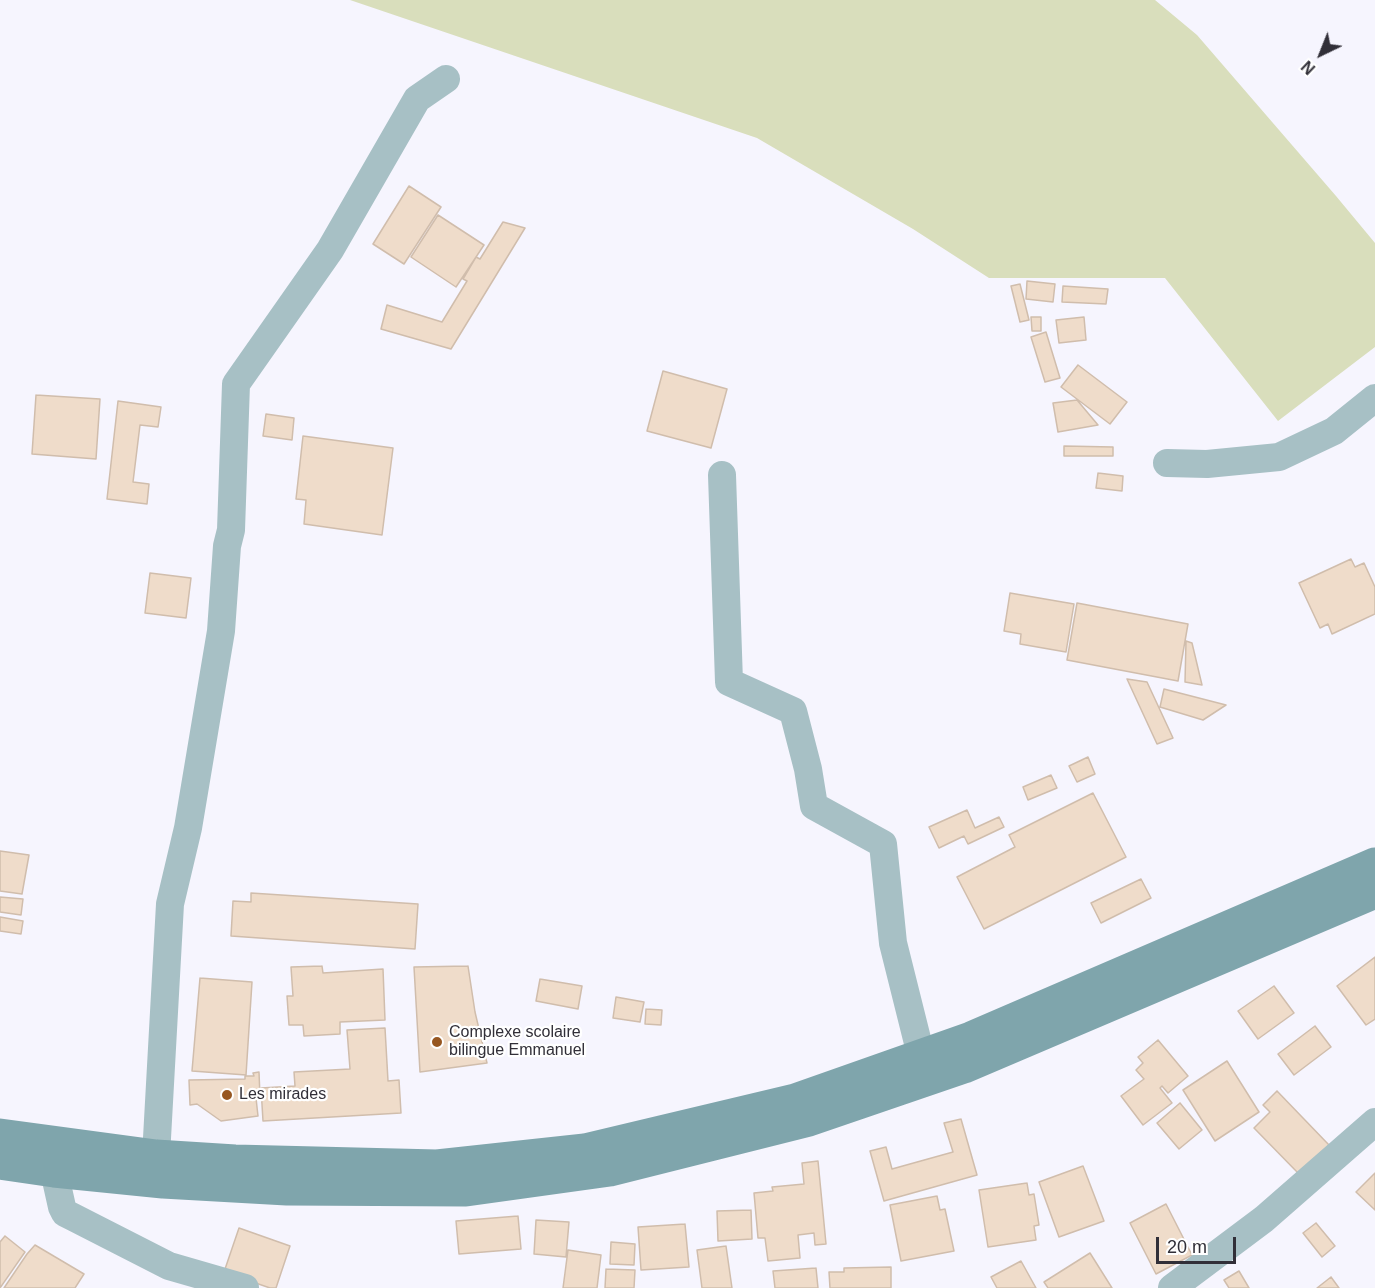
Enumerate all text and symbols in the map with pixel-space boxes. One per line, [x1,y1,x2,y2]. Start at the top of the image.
north arrow [1291,24,1351,84]
text: N [1298,57,1318,78]
place label: Complexe scolaire bilingue Emmanuel [449,1023,585,1061]
marker: Complexe scolaire bilingue Emmanuel [430,1035,444,1049]
place label: Les mirades [239,1085,326,1105]
marker: Les mirades [220,1088,234,1102]
scale bar [1159,1225,1238,1263]
text: 20 m [1167,1237,1207,1257]

